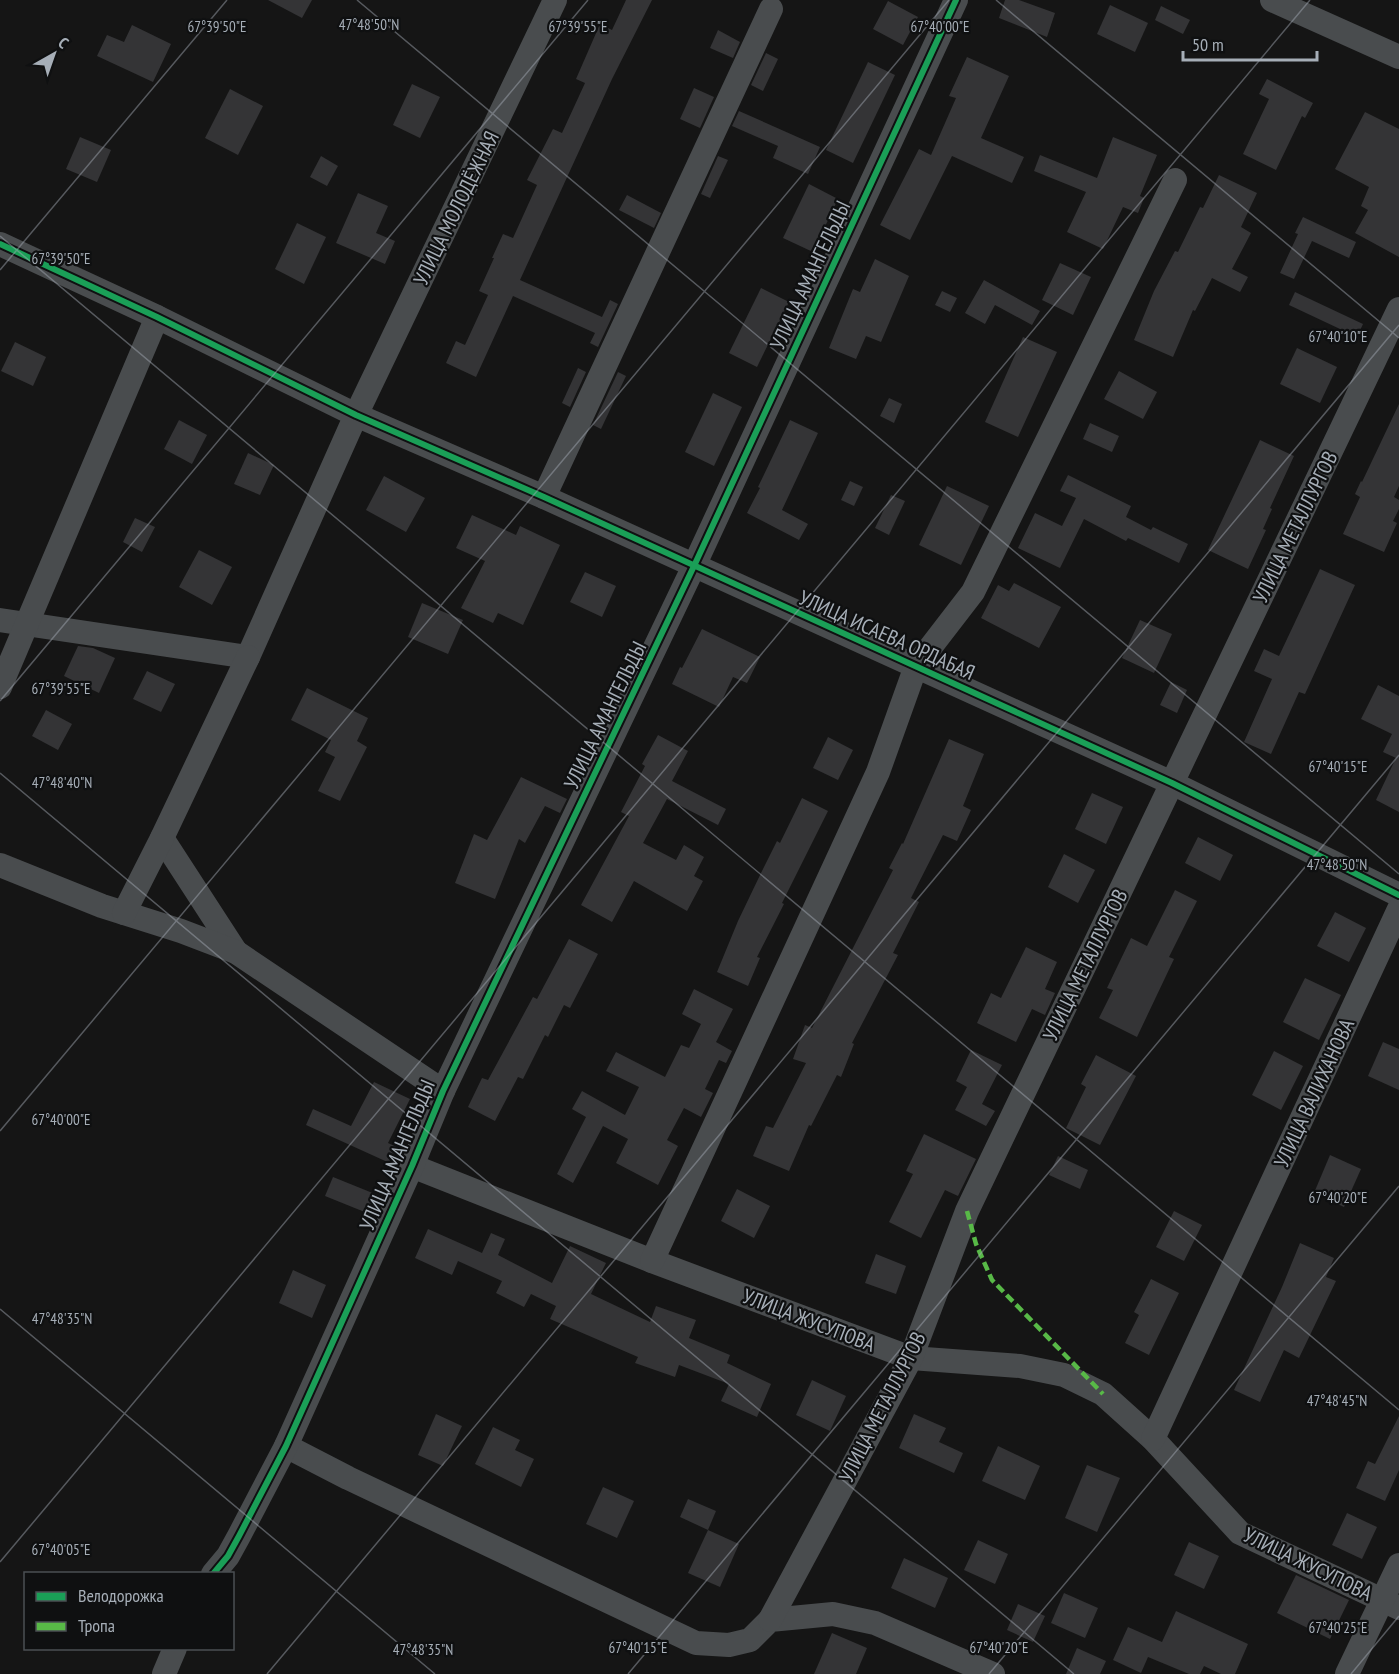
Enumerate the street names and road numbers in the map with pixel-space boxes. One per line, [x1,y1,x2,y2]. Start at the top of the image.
street label: УЛИЦА МОЛОДЁЖНАЯ [407,127,505,289]
street label: УЛИЦА АМАНГЕЛЬДЫ [764,196,856,354]
street label: УЛИЦА МЕТАЛЛУРГОВ [1247,447,1343,607]
street label: УЛИЦА ИСАЕВА ОРДАБАЯ [795,584,979,686]
street label: УЛИЦА АМАНГЕЛЬДЫ [558,637,652,793]
street label: УЛИЦА МЕТАЛЛУРГОВ [1037,885,1133,1045]
street label: УЛИЦА ВАЛИХАНОВА [1268,1014,1360,1172]
street label: УЛИЦА АМАНГЕЛЬДЫ [353,1076,441,1234]
street label: УЛИЦА ЖУСУПОВА [739,1282,879,1358]
street label: УЛИЦА МЕТАЛЛУРГОВ [832,1327,932,1487]
street label: УЛИЦА ЖУСУПОВА [1239,1521,1377,1607]

